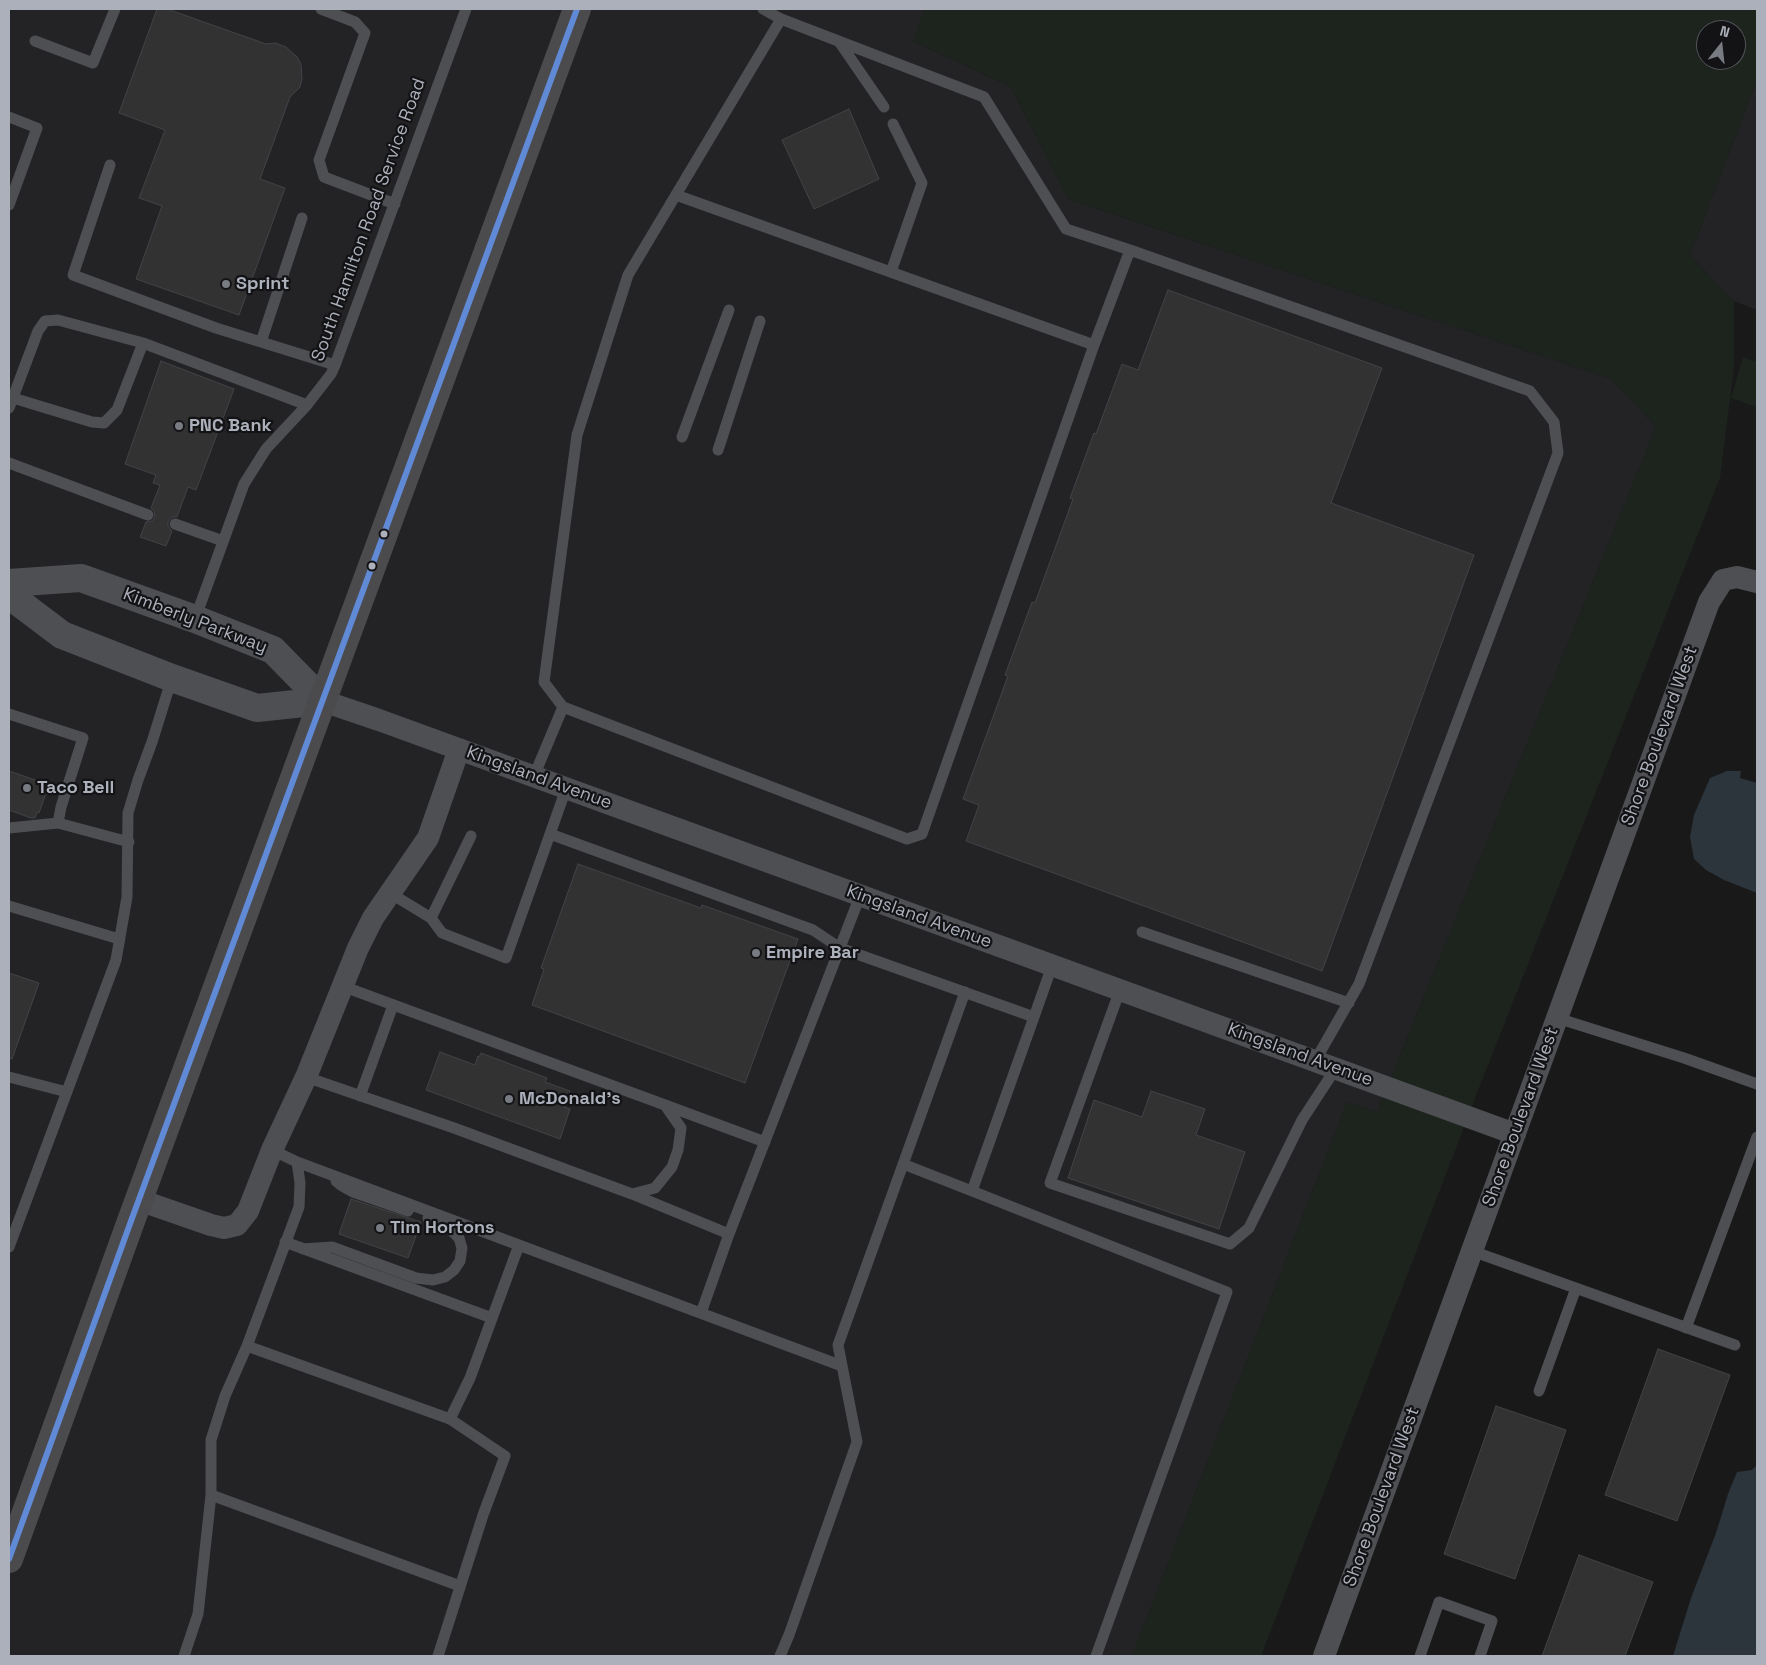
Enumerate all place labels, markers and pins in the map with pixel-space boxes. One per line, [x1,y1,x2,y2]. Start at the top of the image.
place label: Sprint [236,273,289,295]
marker: Sprint [220,278,232,290]
place label: PNC Bank [189,415,272,437]
marker: PNC Bank [173,420,185,432]
unlabelled marker [379,529,389,539]
unlabelled marker [367,561,377,571]
place label: Taco Bell [37,777,114,799]
marker: Taco Bell [21,782,33,794]
place label: Empire Bar [766,942,859,964]
marker: Empire Bar [750,947,762,959]
place label: McDonald's [519,1088,621,1110]
marker: McDonald's [503,1093,515,1105]
place label: Tim Hortons [390,1217,494,1239]
marker: Tim Hortons [374,1222,386,1234]

